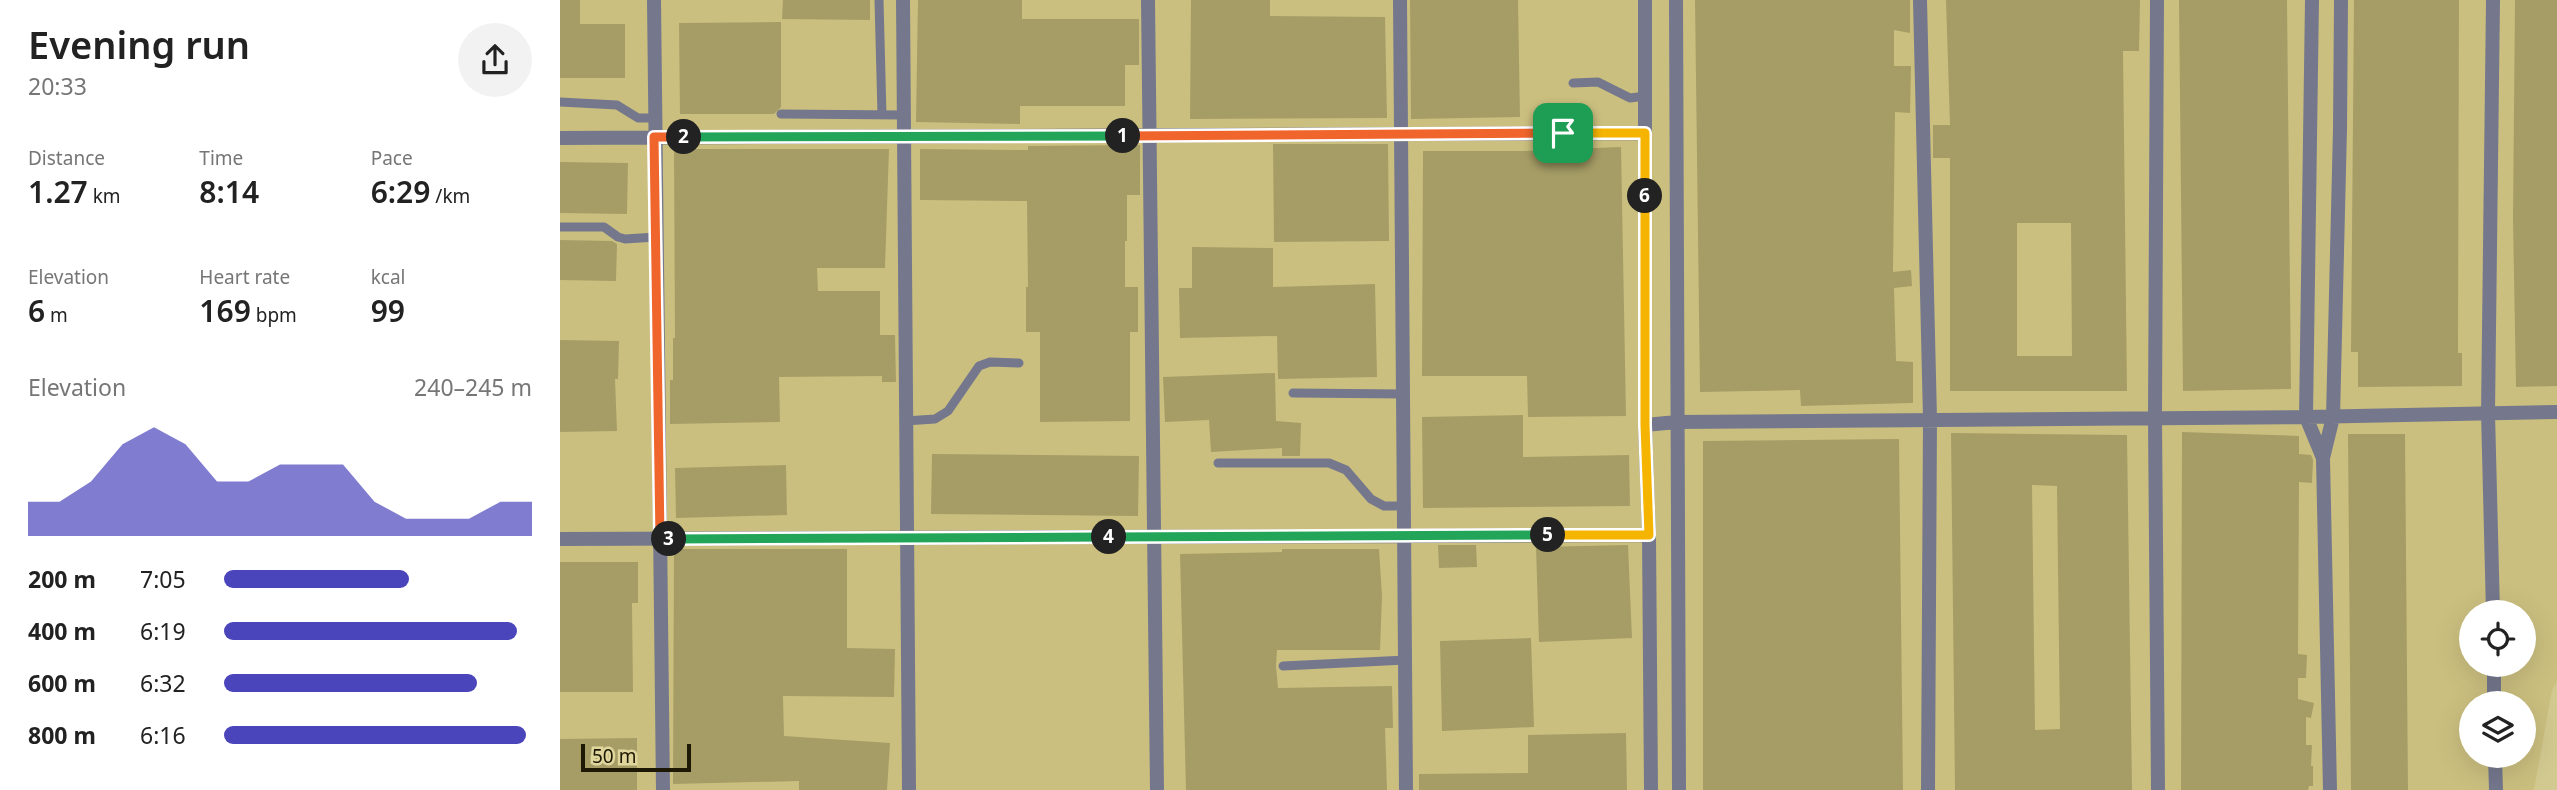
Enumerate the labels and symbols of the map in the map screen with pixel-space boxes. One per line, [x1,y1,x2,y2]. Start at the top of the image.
pin [1533,103,1593,163]
pin: 1 [1106,118,1140,154]
pin: 2 [666,120,702,154]
pin: 6 [1628,178,1662,214]
pin: 5 [1530,518,1566,552]
pin: 4 [1092,520,1126,554]
pin: 3 [652,522,686,556]
scale bar [581,741,691,773]

